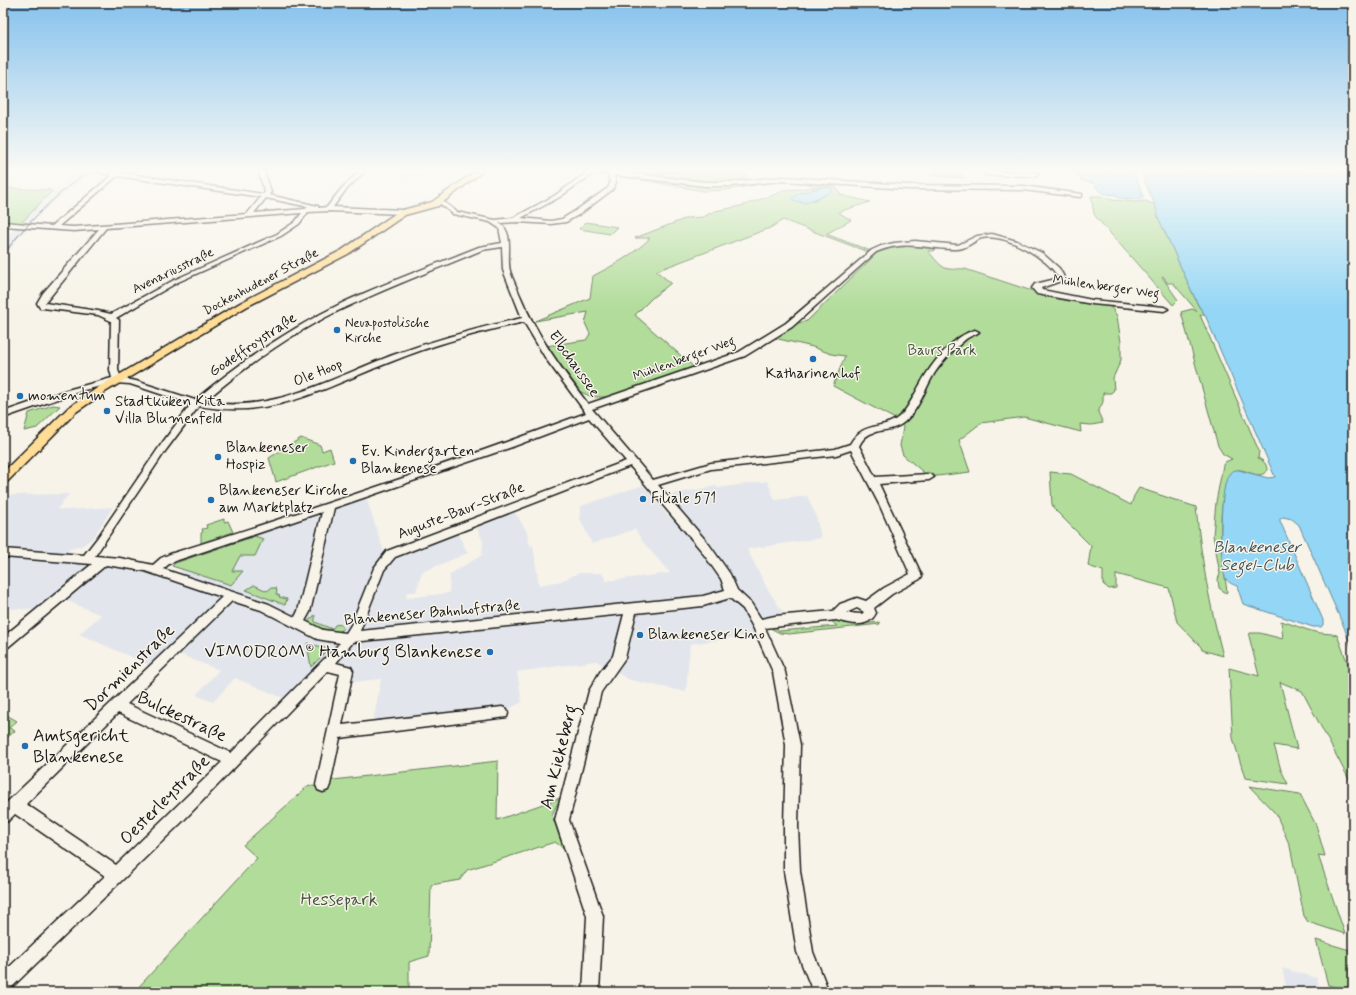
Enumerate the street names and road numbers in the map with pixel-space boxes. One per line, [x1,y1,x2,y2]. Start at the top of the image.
street label: Avenariusstraße [129,244,217,298]
street label: Dockenhudener Straße [200,244,322,320]
street label: Mühlenberger Weg [1051,271,1160,305]
street label: Godeffroystraße [205,308,301,382]
street label: Elbchaussee [544,327,604,401]
street label: Mühlenberger Weg [631,333,738,387]
street label: Ole Hoop [291,354,346,392]
street label: Auguste-Baur-Straße [395,478,527,544]
street label: Blankeneser Bahnhofstraße [343,595,521,631]
street label: Dormienstraße [80,619,180,717]
street label: Bulckestraße [133,686,231,748]
street label: Am Kiekeberg [534,702,586,812]
street label: Oesterleystraße [115,750,215,850]

